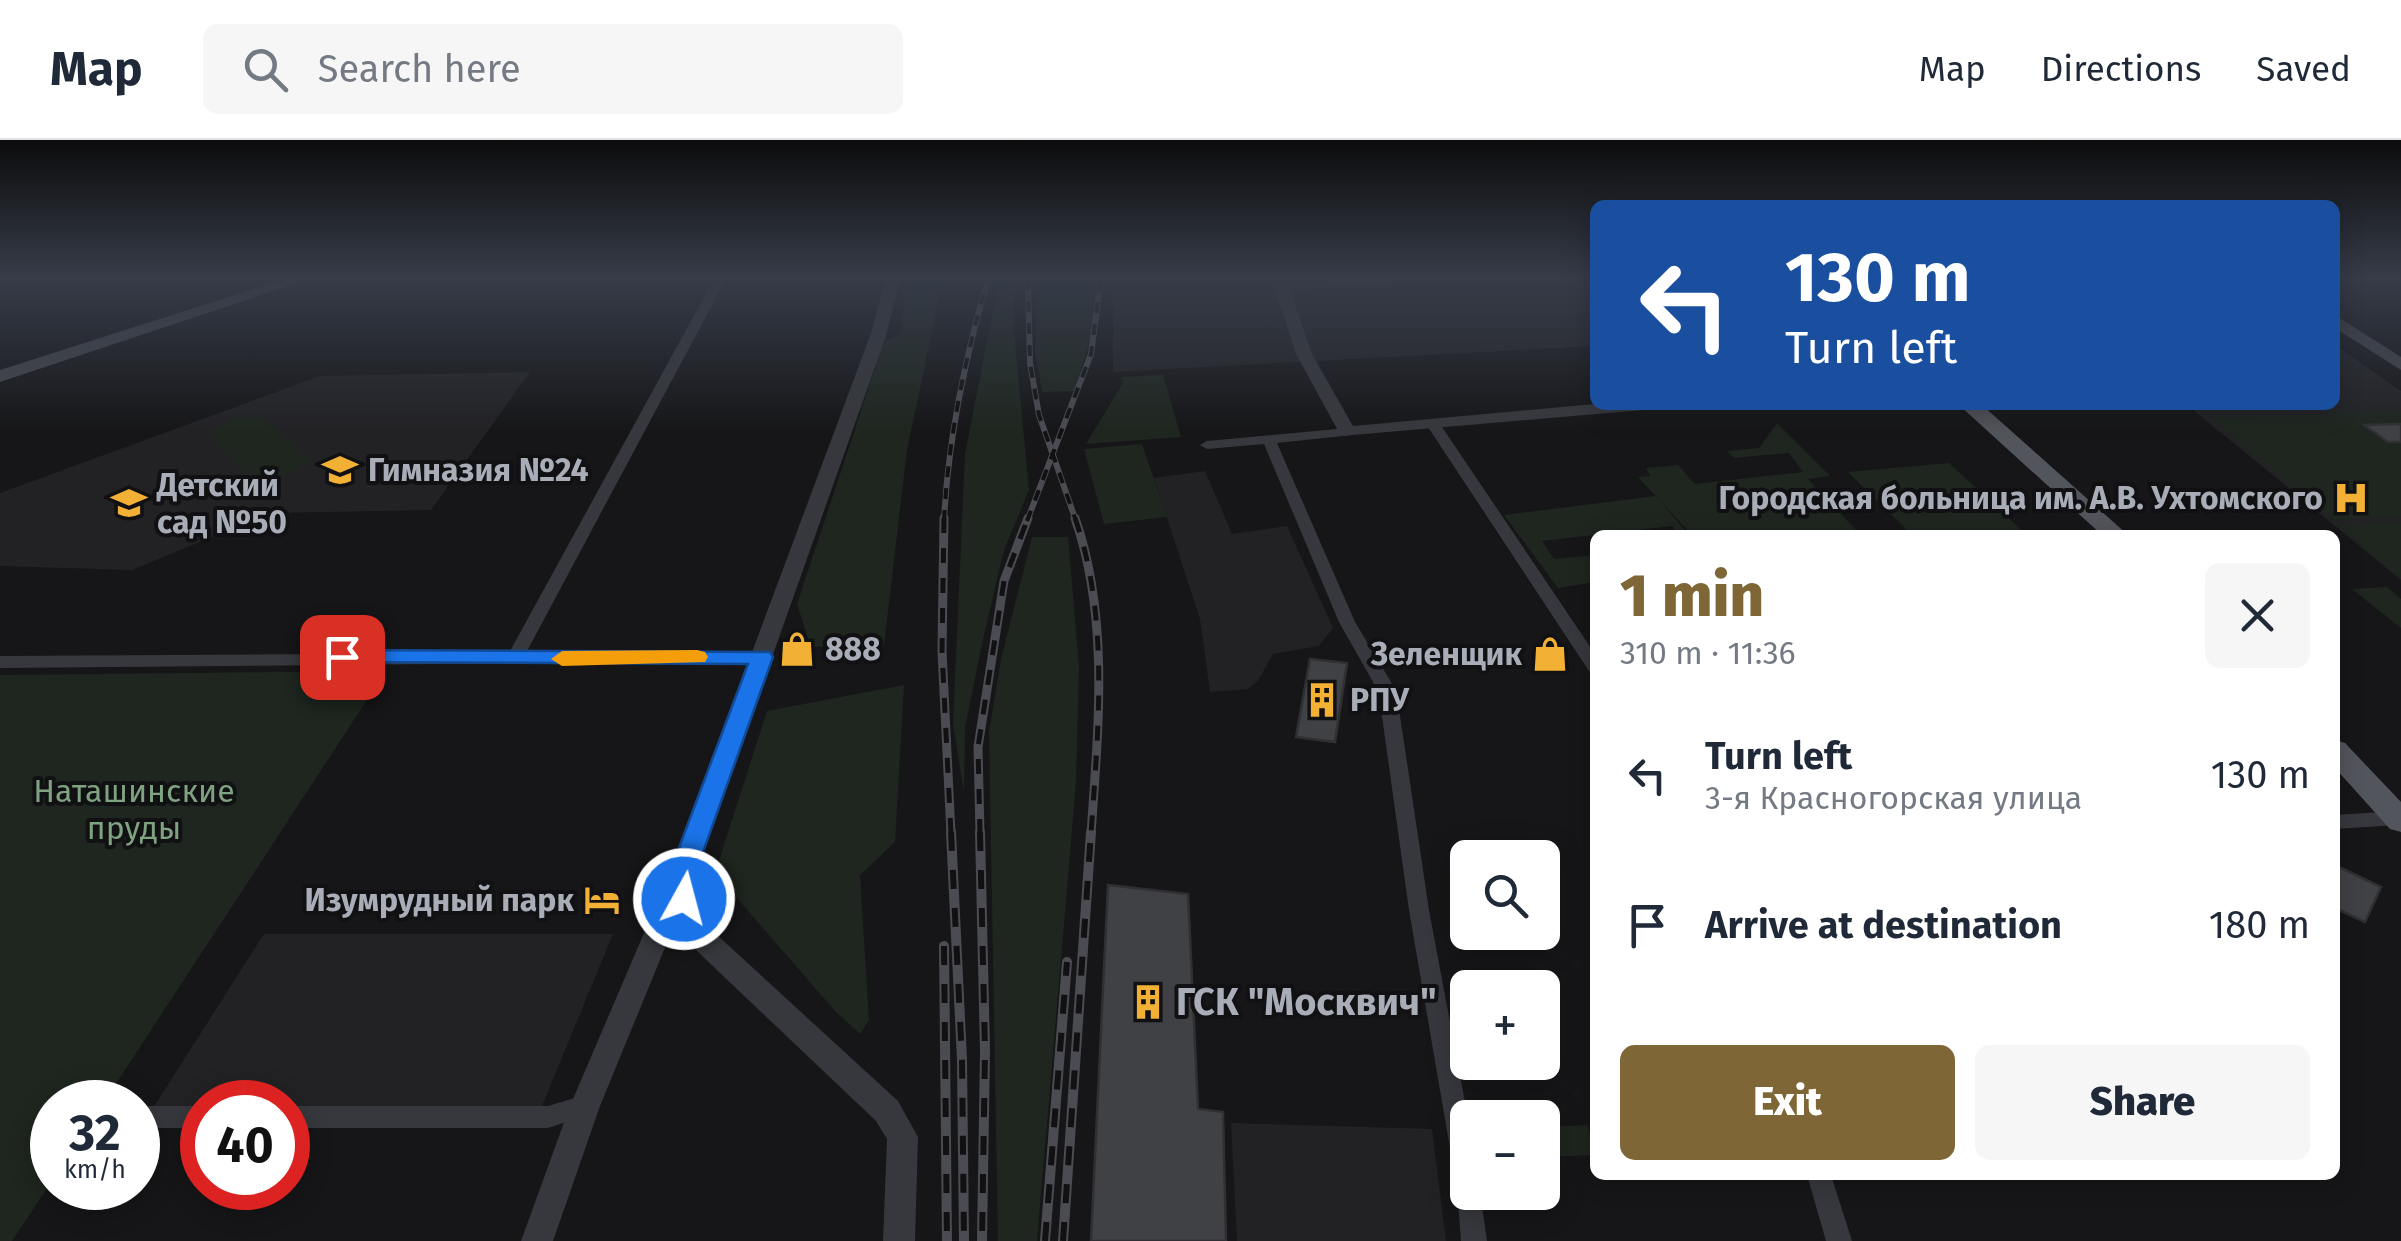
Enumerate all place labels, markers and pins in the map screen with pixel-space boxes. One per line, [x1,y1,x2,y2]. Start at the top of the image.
school or university icon: Гимназия №24 [321,451,359,489]
place label: Гимназия №24 [368,451,589,489]
place label: Детский сад №50 [156,466,287,541]
place label: Городская больница им. А.В. Ухтомского [1718,479,2323,517]
hospital icon: Городская больница им. А.В. Ухтомского [2332,479,2370,517]
school or university icon: Детский сад №50 [110,484,148,522]
pin [300,615,385,700]
shop icon: 888 [778,630,816,668]
place label: 888 [825,630,881,668]
place label: Зеленщик [1370,635,1522,673]
shop icon: Зеленщик [1531,635,1569,673]
building icon: РПУ [1303,681,1341,719]
place label: РПУ [1350,681,1410,719]
place label: Изумрудный парк [305,881,574,919]
hotel icon: Изумрудный парк [583,881,621,919]
place label: ГСК "Москвич" [1176,979,1437,1025]
building icon: ГСК "Москвич" [1129,983,1167,1021]

